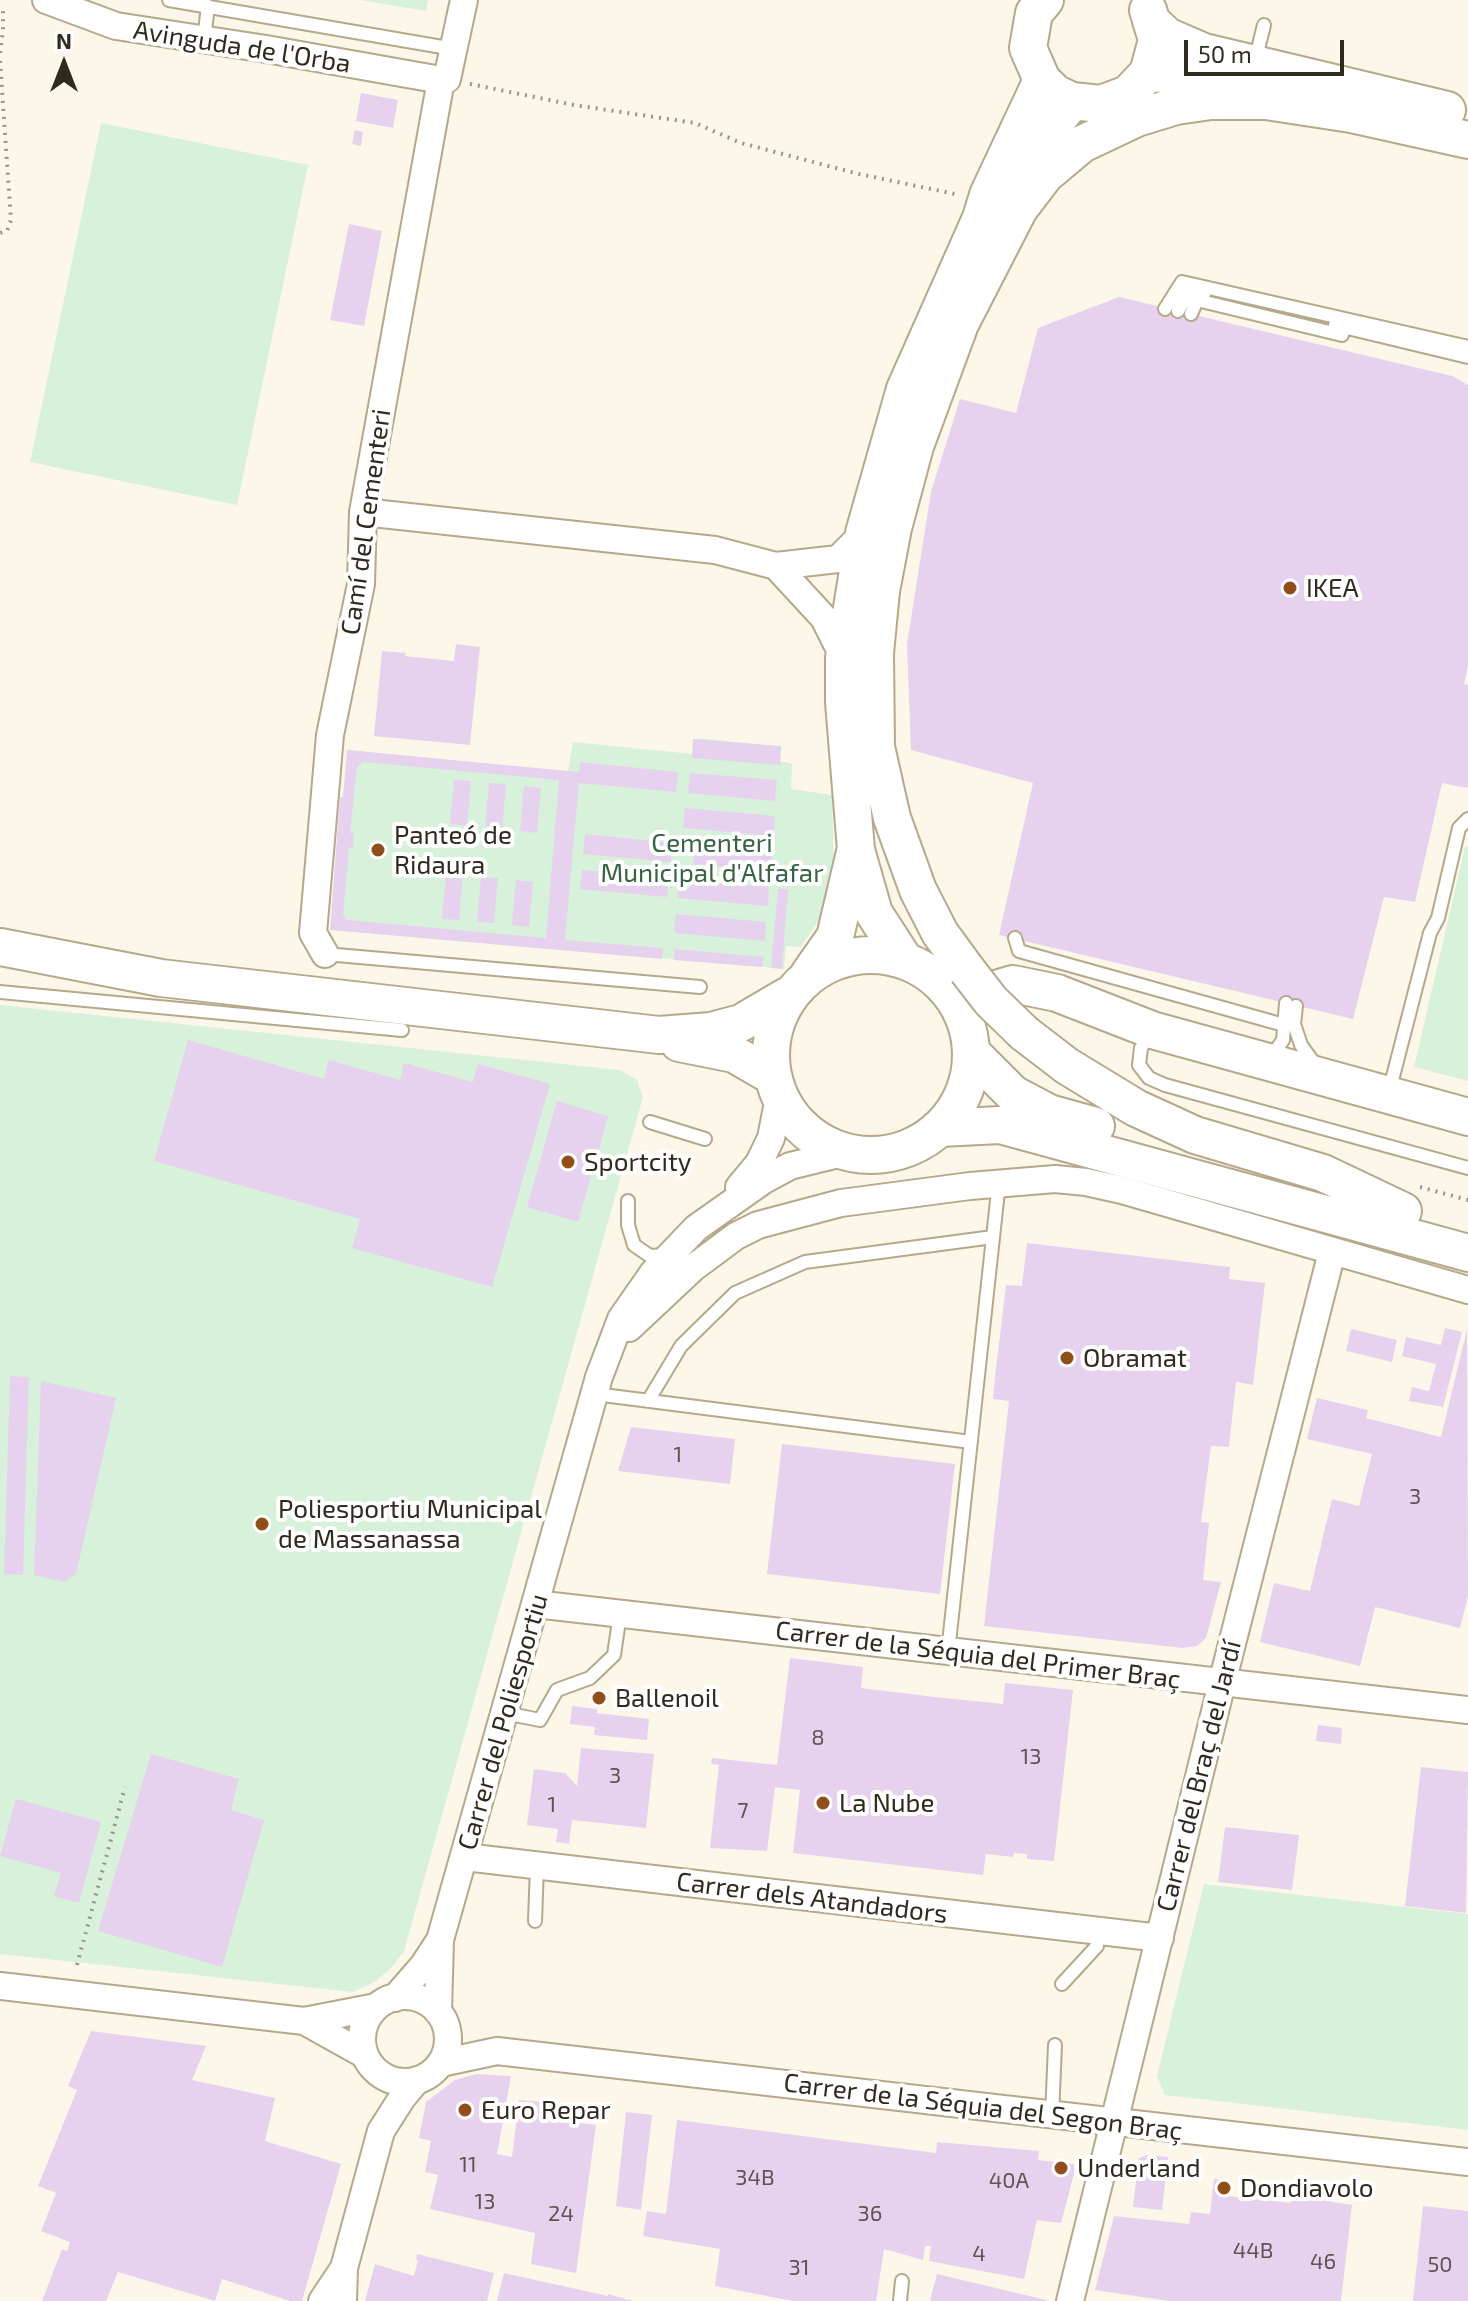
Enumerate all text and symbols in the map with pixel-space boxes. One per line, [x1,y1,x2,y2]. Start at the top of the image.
street label: Avinguda de l'Orba [131,14,353,80]
north arrow [24,24,104,104]
scale bar [1188,24,1348,74]
text: N [56,27,72,53]
text: 50 m [1198,39,1252,68]
street label: Camí del Cementeri [335,407,397,637]
place label: IKEA [1306,572,1359,604]
marker: IKEA [1281,579,1299,597]
place label: Panteó de Ridaura [394,819,512,880]
park label: Cementeri Municipal d'Alfafar [600,827,824,888]
marker: Panteó de Ridaura [369,841,387,859]
place label: Sportcity [584,1146,692,1178]
marker: Sportcity [559,1153,577,1171]
place label: Obramat [1083,1342,1187,1374]
marker: Obramat [1058,1349,1076,1367]
house number: 1 [674,1442,682,1468]
house number: 3 [1409,1484,1421,1510]
place label: Poliesportiu Municipal de Massanassa [278,1493,542,1554]
marker: Poliesportiu Municipal de Massanassa [253,1515,271,1533]
street label: Carrer del Poliesportiu [451,1590,555,1854]
street label: Carrer de la Séquia del Primer Braç [774,1615,1182,1695]
street label: Carrer del Braç del Jardí [1150,1637,1248,1915]
place label: Ballenoil [615,1682,719,1714]
marker: Ballenoil [590,1689,608,1707]
house number: 8 [811,1725,825,1751]
house number: 13 [1021,1744,1041,1770]
house number: 3 [609,1763,621,1789]
place label: La Nube [839,1787,934,1819]
house number: 1 [548,1792,556,1818]
marker: La Nube [814,1794,832,1812]
house number: 7 [737,1798,749,1824]
street label: Carrer dels Atandadors [675,1866,949,1930]
street label: Carrer de la Séquia del Segon Braç [782,2067,1184,2147]
place label: Euro Repar [481,2094,611,2126]
marker: Euro Repar [456,2101,474,2119]
house number: 11 [459,2152,477,2178]
place label: Underland [1077,2152,1201,2184]
marker: Underland [1052,2159,1070,2177]
house number: 34B [735,2165,775,2191]
house number: 40A [989,2168,1029,2194]
place label: Dondiavolo [1240,2172,1374,2204]
marker: Dondiavolo [1215,2179,1233,2197]
house number: 13 [475,2189,495,2215]
house number: 24 [548,2201,574,2227]
house number: 36 [858,2201,882,2227]
house number: 44B [1233,2238,1273,2264]
house number: 4 [972,2241,986,2267]
house number: 46 [1310,2249,1336,2275]
house number: 50 [1427,2252,1453,2278]
house number: 31 [789,2255,809,2281]

